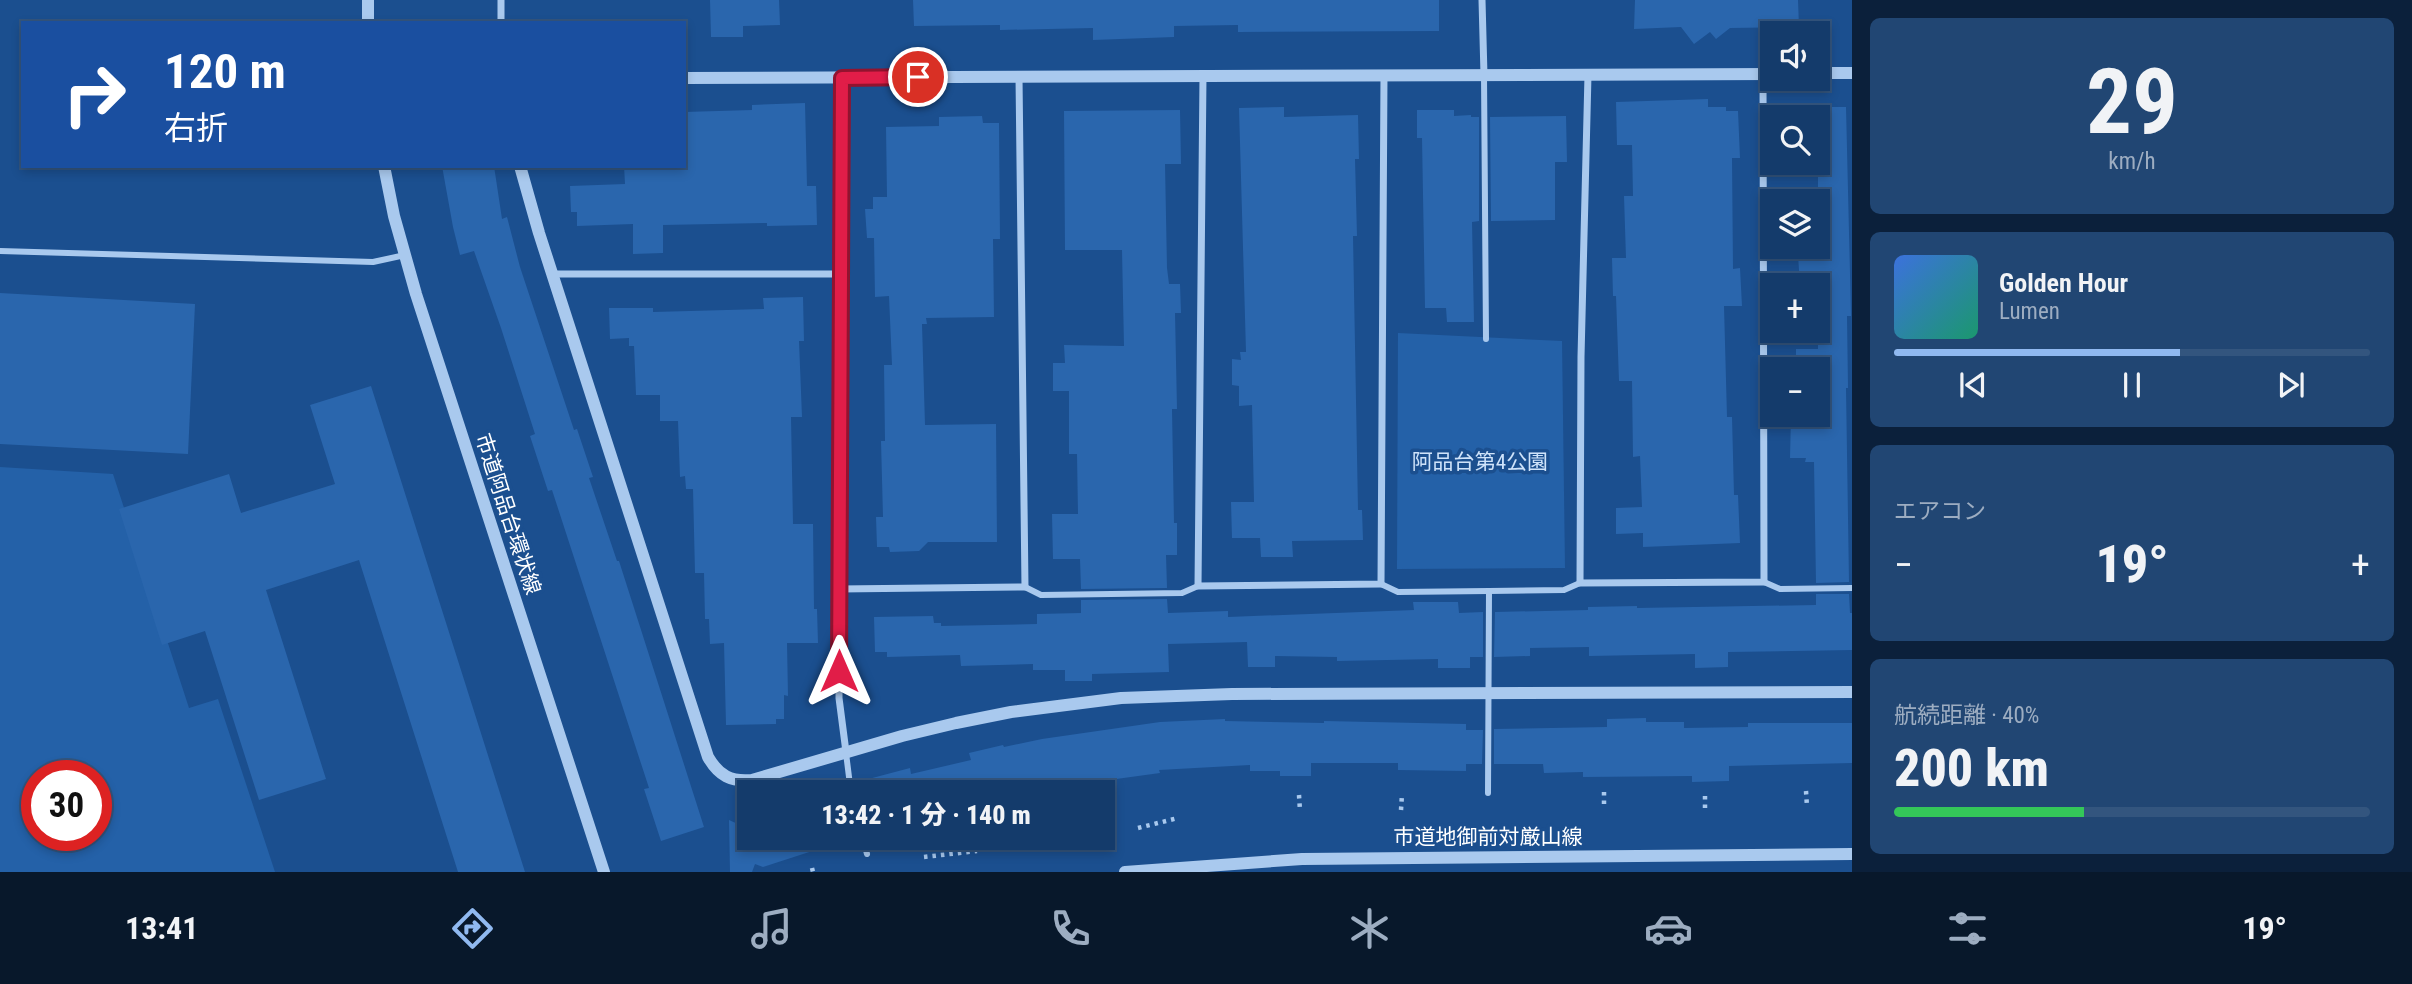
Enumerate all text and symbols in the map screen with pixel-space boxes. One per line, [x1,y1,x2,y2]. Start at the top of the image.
map controls [1760,21,1830,427]
button: sound [1760,21,1830,91]
text: 120 m [164,43,286,100]
pin [888,47,948,107]
icon: right [49,49,140,140]
text: 29 [2086,49,2178,155]
icon: arrive [899,58,937,96]
button: search [1760,105,1830,175]
text: 右折 [164,109,228,147]
text: km/h [2108,148,2156,175]
button: layers [1760,189,1830,259]
text: Golden Hour [1999,268,2128,298]
button: + [1760,273,1830,343]
text: Lumen [1999,298,2060,325]
button: − [1760,357,1830,427]
icon: previous [1954,366,1992,404]
icon: pause [2113,366,2151,404]
icon: next [2272,366,2310,404]
street label: 市道阿品台環状線 [471,430,545,598]
park label: 阿品台第4公園 [1412,450,1548,474]
text: エアコン [1894,498,1986,525]
text: 19° [2095,534,2169,595]
text: − [1894,543,1913,587]
text: + [2351,543,2370,587]
position arrow [802,634,876,708]
text: 航続距離 · 40% [1894,702,2039,729]
text: 200 km [1894,738,2049,799]
speed limit sign: 30 [21,760,112,851]
text: 13:42 · 1 分 · 140 m [821,800,1031,830]
street label: 市道地御前対厳山線 [1394,825,1583,849]
icon: directions [448,904,497,953]
icon: music [747,904,796,953]
icon: phone [1046,904,1095,953]
icon: climate [1345,904,1394,953]
icon: car [1644,904,1693,953]
icon: filters [1943,904,1992,953]
text: 13:41 [125,909,198,947]
text: 19° [2242,909,2287,947]

